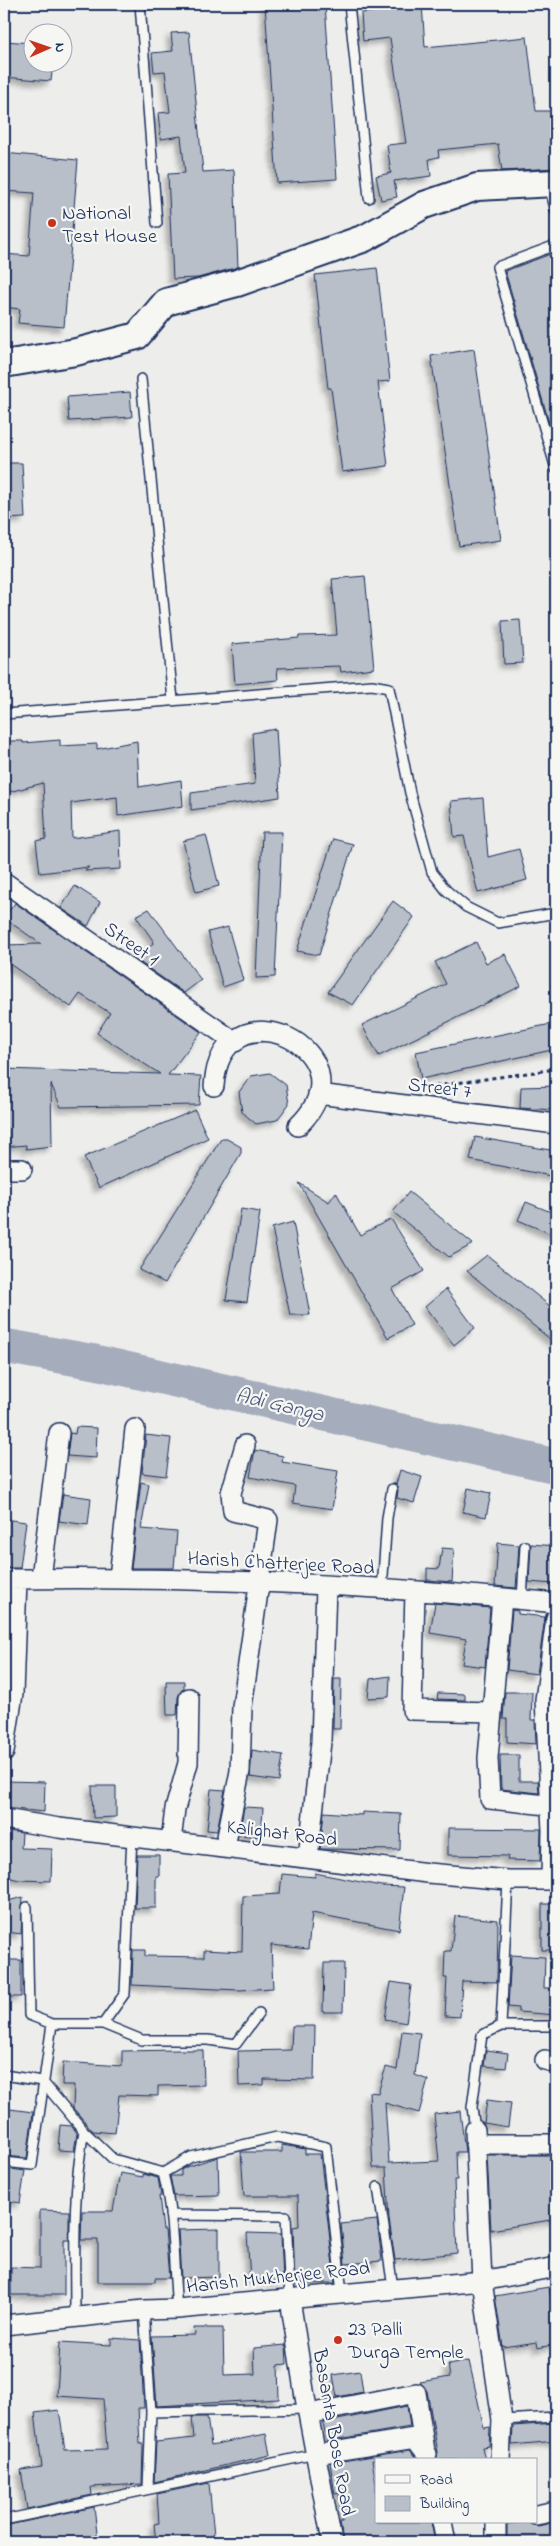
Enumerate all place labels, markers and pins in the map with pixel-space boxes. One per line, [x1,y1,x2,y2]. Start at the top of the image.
place label: National Test House [62,200,157,252]
marker: National Test House [46,217,58,229]
place label: 23 Palli Durga Temple [347,2316,464,2369]
marker: 23 Palli Durga Temple [332,2334,344,2346]

